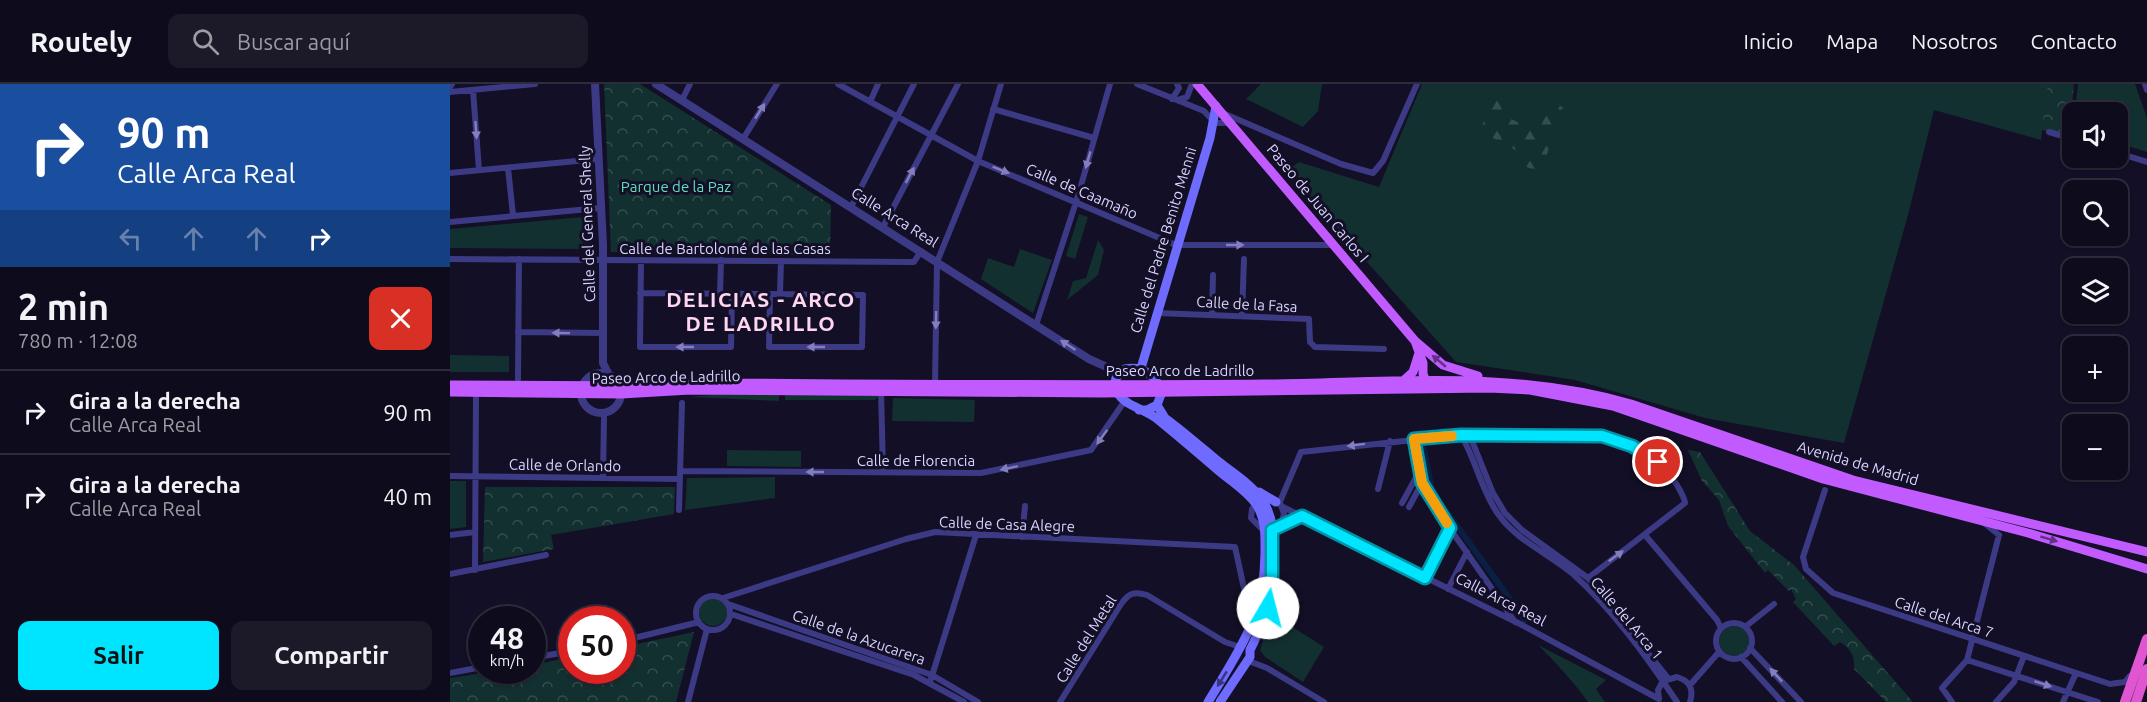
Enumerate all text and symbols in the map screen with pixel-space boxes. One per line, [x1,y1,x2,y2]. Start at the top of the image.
search box [168,14,588,68]
icon: search [189,25,222,58]
text: Routely [30,26,132,57]
text: Buscar aquí [237,29,350,54]
text: Inicio [1744,29,1793,53]
text: Mapa [1826,29,1878,53]
text: Nosotros [1911,29,1998,53]
text: Contacto [2031,29,2117,53]
map controls [2062,102,2128,480]
button: sound [2062,102,2128,168]
one-way arrow [755,103,766,119]
icon: right [18,108,96,186]
text: 90 m [117,109,211,156]
one-way arrow [471,121,481,140]
street label: Paseo de Juan Carlos I [1264,141,1372,265]
street label: Calle del General Shelly [576,145,598,303]
street label: Calle del Padre Benito Menni [1127,145,1199,335]
one-way arrow [1083,151,1092,169]
text: Calle Arca Real [117,158,296,188]
street label: Calle de Caamaño [1024,160,1140,222]
one-way arrow [993,165,1011,175]
one-way arrow [905,166,915,183]
park label: Parque de la Paz [621,178,731,195]
button: search [2062,180,2128,246]
street label: Calle Arca Real [848,183,942,251]
icon: left [114,222,147,255]
icon: ahead [177,222,210,255]
icon: ahead [240,222,273,255]
icon: right [303,222,336,255]
street label: Calle de Bartolomé de las Casas [619,240,831,257]
one-way arrow [1225,240,1244,250]
button: layers [2062,258,2128,324]
text: 2 min [18,286,109,327]
button: close [369,287,432,350]
district label: DELICIAS - ARCO DE LADRILLO [666,287,856,335]
street label: Calle de la Fasa [1196,293,1298,315]
one-way arrow [931,310,941,329]
one-way arrow [551,328,570,338]
text: 780 m · 12:08 [18,329,138,352]
button: + [2062,336,2128,402]
one-way arrow [1060,340,1076,351]
one-way arrow [676,342,695,352]
one-way arrow [806,342,825,352]
one-way arrow [1431,354,1447,367]
street label: Paseo Arco de Ladrillo [1106,362,1254,379]
street label: Paseo Arco de Ladrillo [592,367,740,387]
text: Gira a la derecha [69,388,241,413]
icon: right [18,396,51,429]
text: 90 m [383,400,432,425]
text: Calle Arca Real [69,413,201,436]
button: − [2062,414,2128,480]
one-way arrow [1096,430,1108,445]
pin [1632,436,1683,487]
street label: Avenida de Madrid [1795,438,1921,488]
one-way arrow [1346,441,1365,450]
icon: arrive [1641,445,1674,478]
street label: Calle de Florencia [857,452,975,469]
street label: Calle de Orlando [509,456,621,474]
one-way arrow [999,464,1018,473]
one-way arrow [805,467,824,477]
text: Gira a la derecha [69,472,241,497]
icon: right [18,480,51,513]
text: 40 m [383,484,432,509]
text: Calle Arca Real [69,497,201,520]
street label: Calle de Casa Alegre [939,513,1075,535]
one-way arrow [2040,535,2058,544]
one-way arrow [1608,550,1624,562]
street label: Calle Arca Real [1453,569,1549,629]
street label: Calle del Arca 1 [1587,573,1667,663]
position arrow [1236,576,1300,640]
street label: Calle del Metal [1052,592,1120,686]
street label: Calle del Arca 7 [1892,593,1996,641]
speed limit sign: 50 [558,606,636,684]
street label: Calle de la Azucarera [790,606,928,668]
button: Salir [18,621,219,690]
button: Compartir [231,621,432,690]
text: 48 [490,621,524,655]
text: km/h [490,652,524,669]
one-way arrow [1770,668,1783,683]
one-way arrow [1217,671,1228,687]
one-way arrow [2034,680,2052,689]

